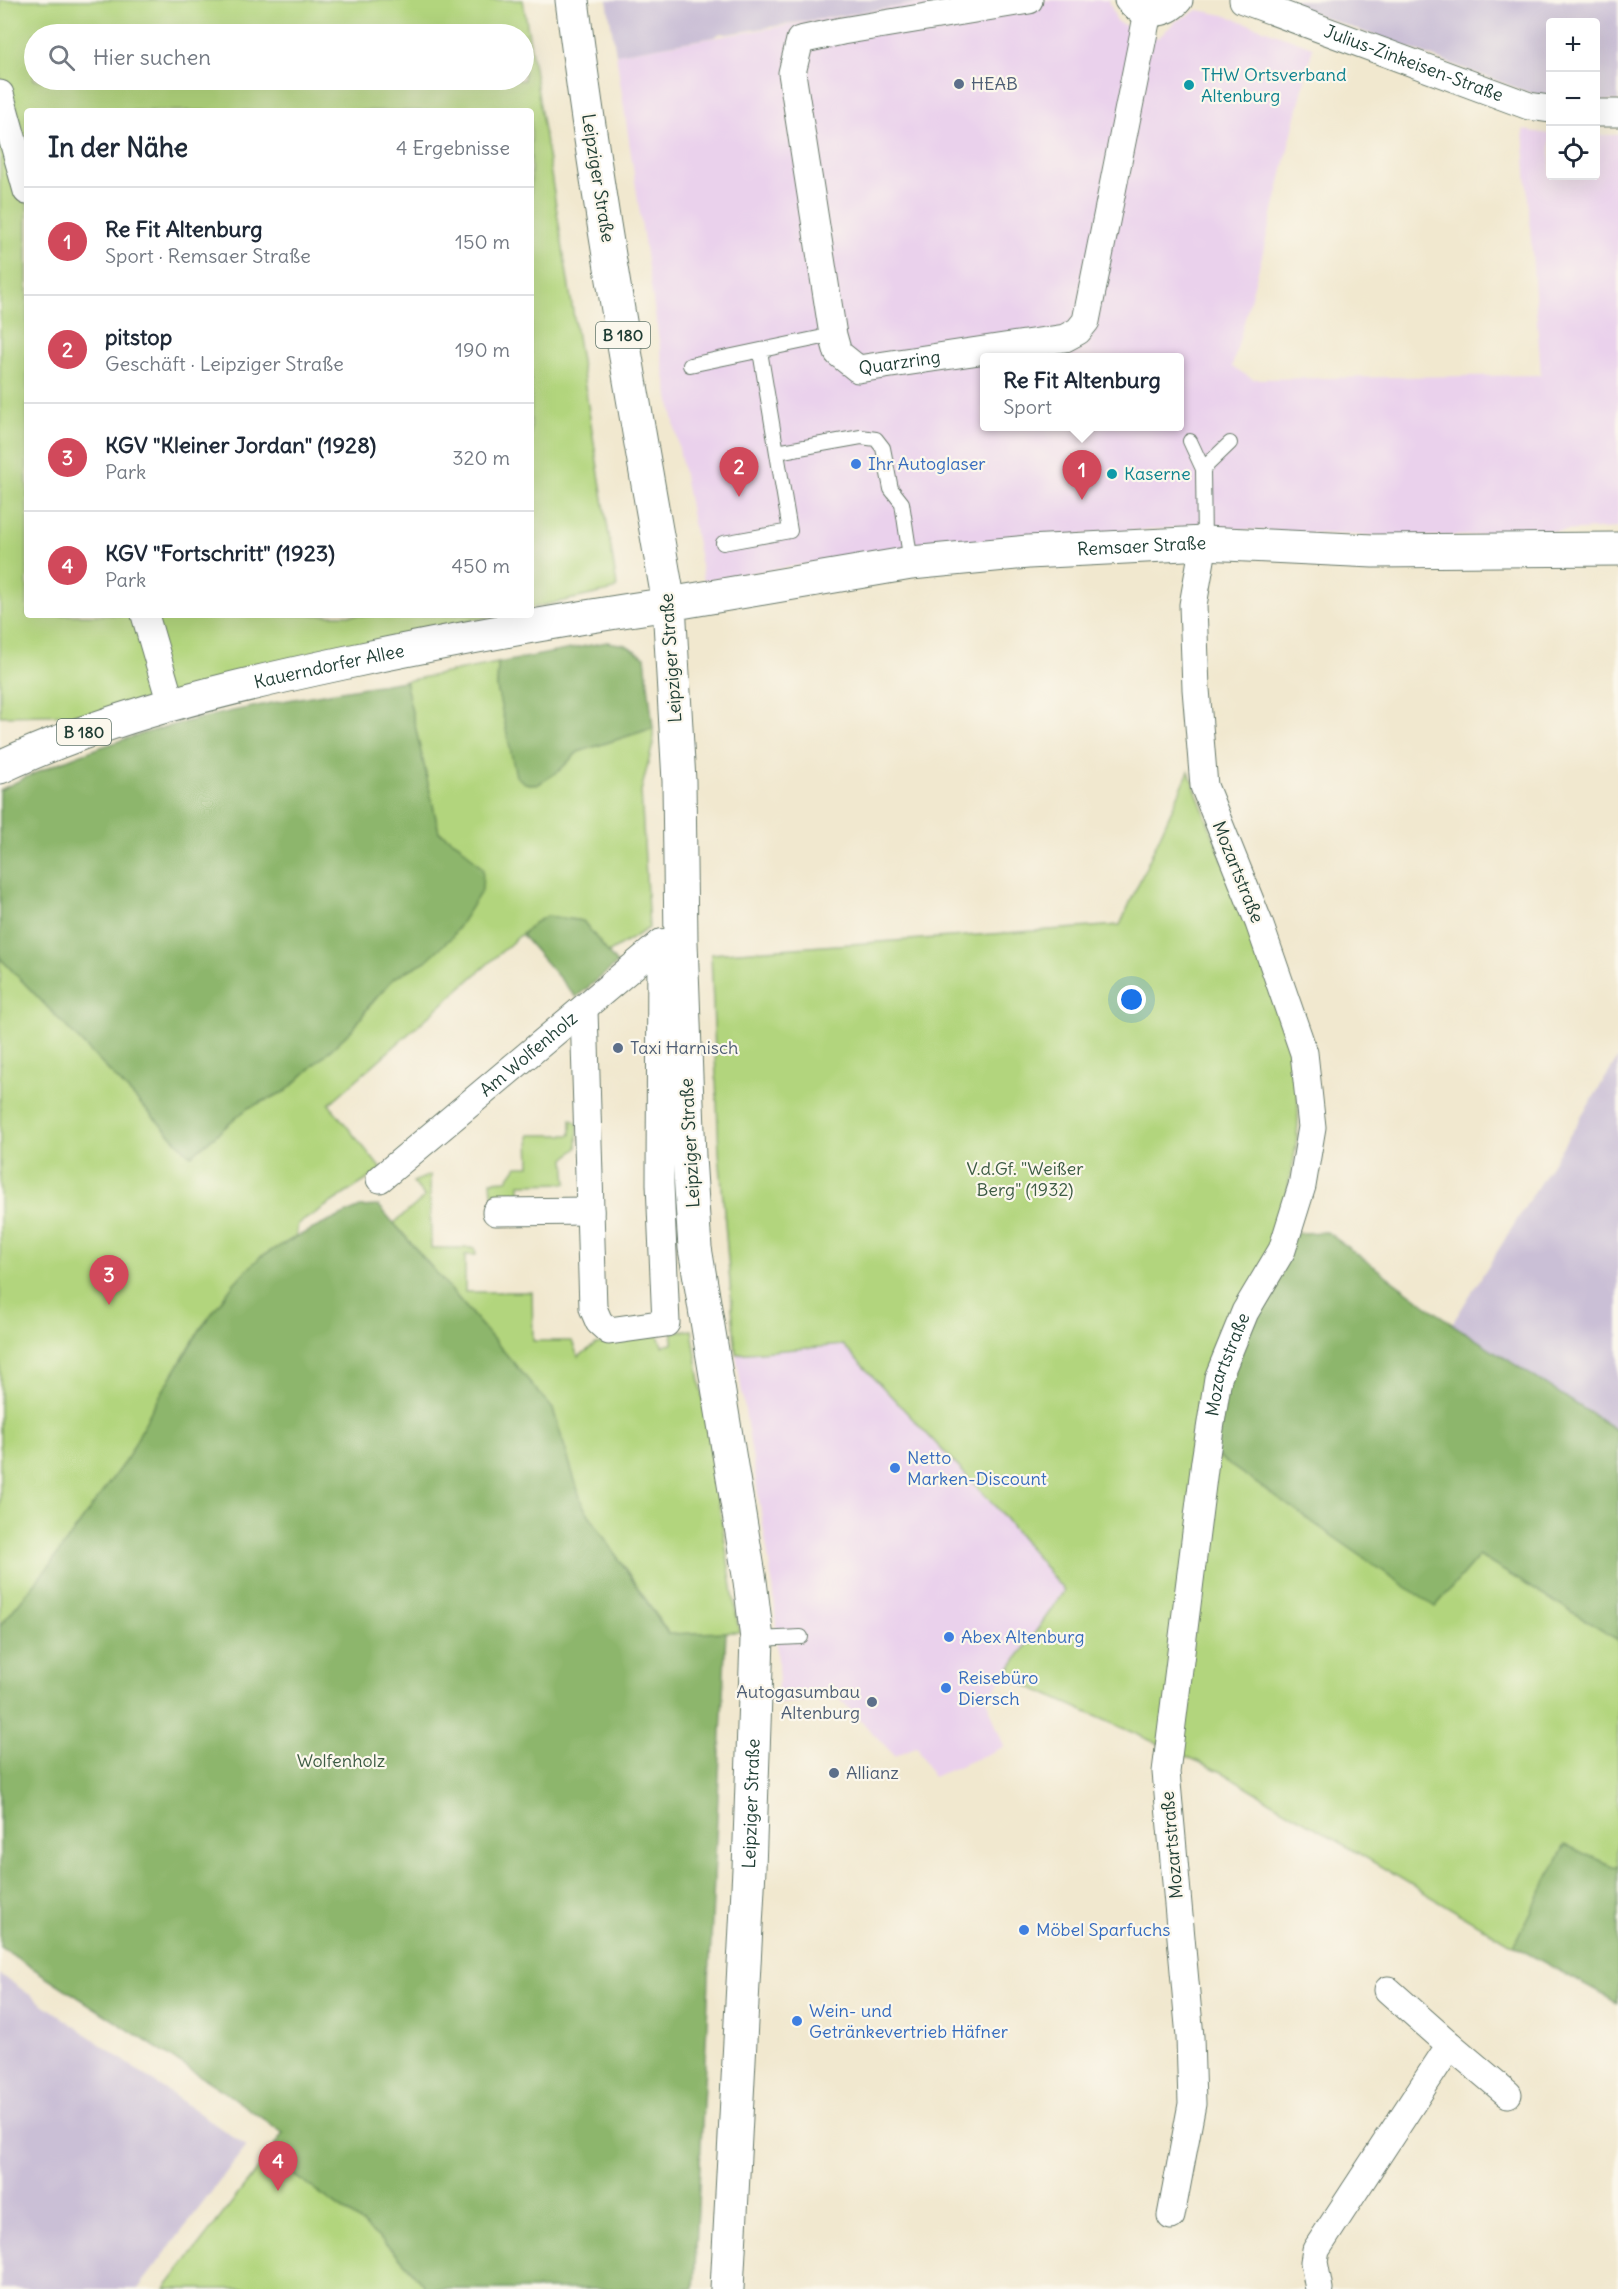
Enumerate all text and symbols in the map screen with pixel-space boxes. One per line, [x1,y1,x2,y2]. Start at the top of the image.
map controls [1546,18,1600,180]
button: + [1546,18,1600,72]
street label: Julius-Zinkeisen-Straße [1321,19,1507,106]
search box [24,24,534,90]
icon: search [45,41,78,74]
text: Hier suchen [93,43,211,71]
place label: THW Ortsverband Altenburg [1201,63,1347,107]
place label: HEAB [971,72,1018,95]
button: − [1546,72,1600,126]
marker: HEAB [952,77,966,91]
marker: THW Ortsverband Altenburg [1182,78,1196,92]
street label: Leipziger Straße [577,112,620,244]
button: locate [1546,126,1600,180]
text: In der Nähe [48,131,188,164]
text: 4 Ergebnisse [396,135,510,160]
text: Re Fit Altenburg [105,215,262,243]
text: 1 [64,229,71,254]
text: 150 m [455,229,510,254]
text: Sport · Remsaer Straße [105,243,311,268]
road number: B 180 [596,322,650,348]
text: pitstop [105,323,172,351]
text: 2 [62,337,73,362]
text: 190 m [455,337,510,362]
street label: Quarzring [857,345,942,380]
text: Geschäft · Leipziger Straße [105,351,344,376]
popup [980,353,1184,431]
text: Re Fit Altenburg [1003,366,1161,394]
text: Sport [1003,394,1052,419]
text: KGV "Kleiner Jordan" (1928) [105,431,376,459]
text: 3 [62,445,73,470]
text: 320 m [452,445,510,470]
pin: 2 [720,448,758,497]
pin: 1 [1062,450,1102,500]
place label: Ihr Autoglaser [868,452,986,475]
marker: Ihr Autoglaser [849,457,863,471]
text: Park [105,459,146,484]
place label: Kaserne [1124,462,1191,485]
marker: Kaserne [1105,467,1119,481]
street label: Remsaer Straße [1077,531,1207,560]
text: KGV "Fortschritt" (1923) [105,539,335,567]
text: 4 [62,553,73,578]
text: 450 m [451,553,510,578]
text: Park [105,567,146,592]
street label: Leipziger Straße [655,593,686,724]
street label: Kauerndorfer Allee [252,639,406,694]
road number: B 180 [57,719,111,745]
street label: Mozartstraße [1208,818,1269,926]
your location [1117,985,1146,1014]
street label: Am Wolfenholz [475,1006,582,1101]
place label: Taxi Harnisch [630,1036,738,1059]
marker: Taxi Harnisch [611,1041,625,1055]
street label: Leipziger Straße [675,1078,704,1208]
park label: V.d.Gf. "Weißer Berg" (1932) [966,1157,1084,1201]
pin: 3 [90,1256,128,1305]
street label: Mozartstraße [1200,1309,1254,1418]
place label: Netto Marken-Discount [907,1446,1047,1490]
marker: Netto Marken-Discount [888,1461,902,1475]
place label: Abex Altenburg [961,1625,1085,1648]
marker: Abex Altenburg [942,1630,956,1644]
place label: Reisebüro Diersch [958,1666,1038,1710]
place label: Autogasumbau Altenburg [736,1680,860,1724]
marker: Reisebüro Diersch [939,1681,953,1695]
marker: Autogasumbau Altenburg [865,1695,879,1709]
street label: Leipziger Straße [737,1738,765,1869]
park label: Wolfenholz [297,1749,386,1772]
place label: Allianz [846,1761,899,1784]
marker: Allianz [827,1766,841,1780]
street label: Mozartstraße [1155,1790,1188,1900]
place label: Möbel Sparfuchs [1036,1918,1170,1941]
marker: Möbel Sparfuchs [1017,1923,1031,1937]
place label: Wein- und Getränkevertrieb Häfner [809,1999,1009,2043]
marker: Wein- und Getränkevertrieb Häfner [790,2014,804,2028]
pin: 4 [258,2142,298,2191]

